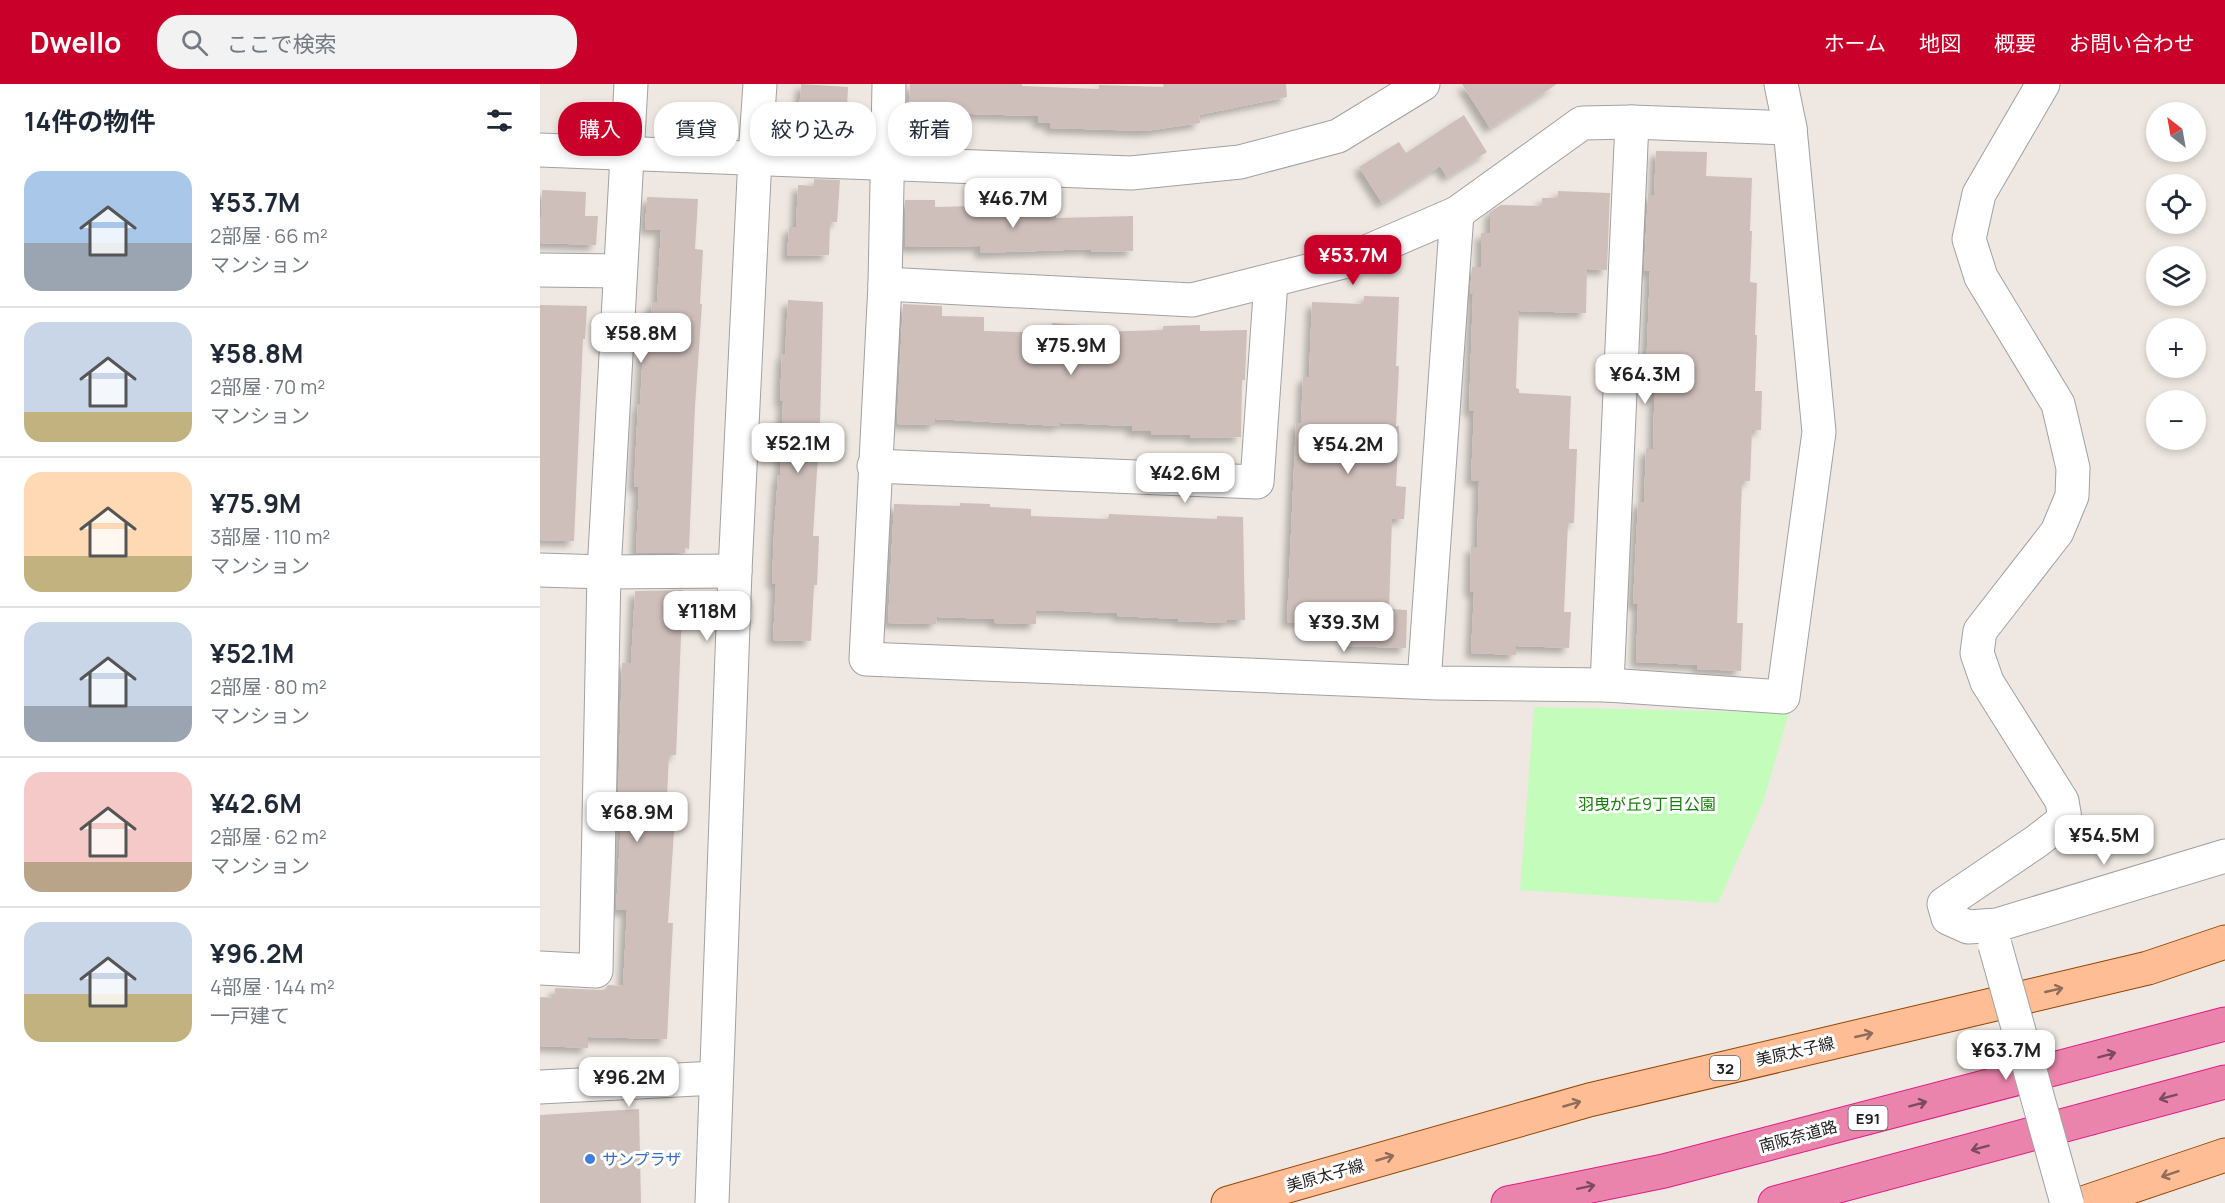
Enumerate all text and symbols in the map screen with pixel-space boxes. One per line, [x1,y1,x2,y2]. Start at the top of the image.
search box [157,15,577,69]
text: Dwello [30,23,121,61]
icon: search [178,26,211,59]
text: ここで検索 [226,29,336,59]
text: ホーム [1824,29,1886,57]
text: 地図 [1919,29,1961,57]
text: 概要 [1994,29,2036,57]
text: お問い合わせ [2069,29,2195,57]
chip: 購入 [558,102,642,156]
chip: 賃貸 [654,102,738,156]
chip: 絞り込み [750,102,876,156]
chip: 新着 [888,102,972,156]
north arrow [2146,102,2206,162]
map controls [2146,102,2206,450]
text: 14件の物件 [24,103,155,139]
icon: filters [483,104,516,137]
button: locate [2146,174,2206,234]
pin: ¥46.7M [964,178,1062,229]
text: ¥53.7M [210,184,300,220]
text: ¥46.7M [978,184,1048,211]
icon: home [72,195,144,267]
text: 2部屋 · 66 m² [210,222,328,249]
pin: ¥53.7M [1304,235,1402,286]
text: ¥53.7M [1318,241,1388,268]
button: layers [2146,246,2206,306]
text: マンション [210,251,310,278]
pin: ¥58.8M [592,313,690,364]
button: + [2146,318,2206,378]
text: ¥58.8M [605,319,677,346]
pin: ¥75.9M [1022,325,1120,376]
text: ¥75.9M [1036,331,1106,358]
text: ¥58.8M [210,335,303,371]
icon: home [72,346,144,418]
pin: ¥64.3M [1596,354,1694,405]
text: ¥64.3M [1609,360,1681,387]
text: 2部屋 · 70 m² [210,373,325,400]
button: − [2146,390,2206,450]
text: マンション [210,402,310,429]
pin: ¥52.1M [749,423,847,474]
pin: ¥54.2M [1299,424,1397,475]
text: ¥52.1M [766,429,830,456]
text: ¥54.2M [1313,430,1383,457]
pin: ¥42.6M [1136,453,1234,504]
text: ¥42.6M [1150,459,1220,486]
text: ¥75.9M [210,485,301,521]
icon: home [72,496,144,568]
text: 3部屋 · 110 m² [210,523,330,550]
text: マンション [210,552,310,579]
pin: ¥118M [665,591,749,642]
text: ¥118M [677,597,737,624]
pin: ¥39.3M [1295,602,1393,653]
text: ¥39.3M [1309,608,1380,635]
text: ¥52.1M [210,635,294,671]
icon: home [72,646,144,718]
text: 2部屋 · 80 m² [210,673,327,700]
text: マンション [210,702,310,729]
text: ¥42.6M [210,785,302,821]
pin: ¥68.9M [588,792,686,843]
park label: 羽曳が丘9丁目公園 [1578,793,1716,815]
icon: home [72,796,144,868]
text: ¥68.9M [601,798,673,825]
pin: ¥54.5M [2055,815,2153,866]
text: ¥54.5M [2069,821,2139,848]
text: 2部屋 · 62 m² [210,823,327,850]
text: マンション [210,852,310,879]
text: ¥96.2M [210,935,304,971]
icon: home [72,946,144,1018]
text: 4部屋 · 144 m² [210,973,335,1000]
one-way arrow [2044,984,2063,996]
text: 一戸建て [210,1002,290,1029]
one-way arrow [1855,1028,1874,1040]
pin: ¥63.7M [1957,1030,2055,1081]
street label: 美原太子線 [1754,1031,1836,1071]
text: ¥63.7M [1971,1036,2041,1063]
one-way arrow [2097,1049,2116,1060]
road number: 32 [1710,1056,1740,1080]
pin: ¥96.2M [580,1057,678,1108]
text: ¥96.2M [593,1063,665,1090]
one-way arrow [2159,1092,2178,1104]
one-way arrow [1563,1098,1582,1109]
one-way arrow [1908,1098,1927,1110]
road number: E91 [1848,1106,1888,1130]
street label: 南阪奈道路 [1757,1115,1839,1157]
one-way arrow [1971,1143,1990,1154]
place label: サンプラザ [602,1148,682,1170]
marker: サンプラザ [583,1152,597,1166]
one-way arrow [1375,1152,1394,1163]
street label: 美原太子線 [1284,1153,1366,1197]
one-way arrow [2161,1169,2180,1180]
one-way arrow [1576,1181,1595,1192]

